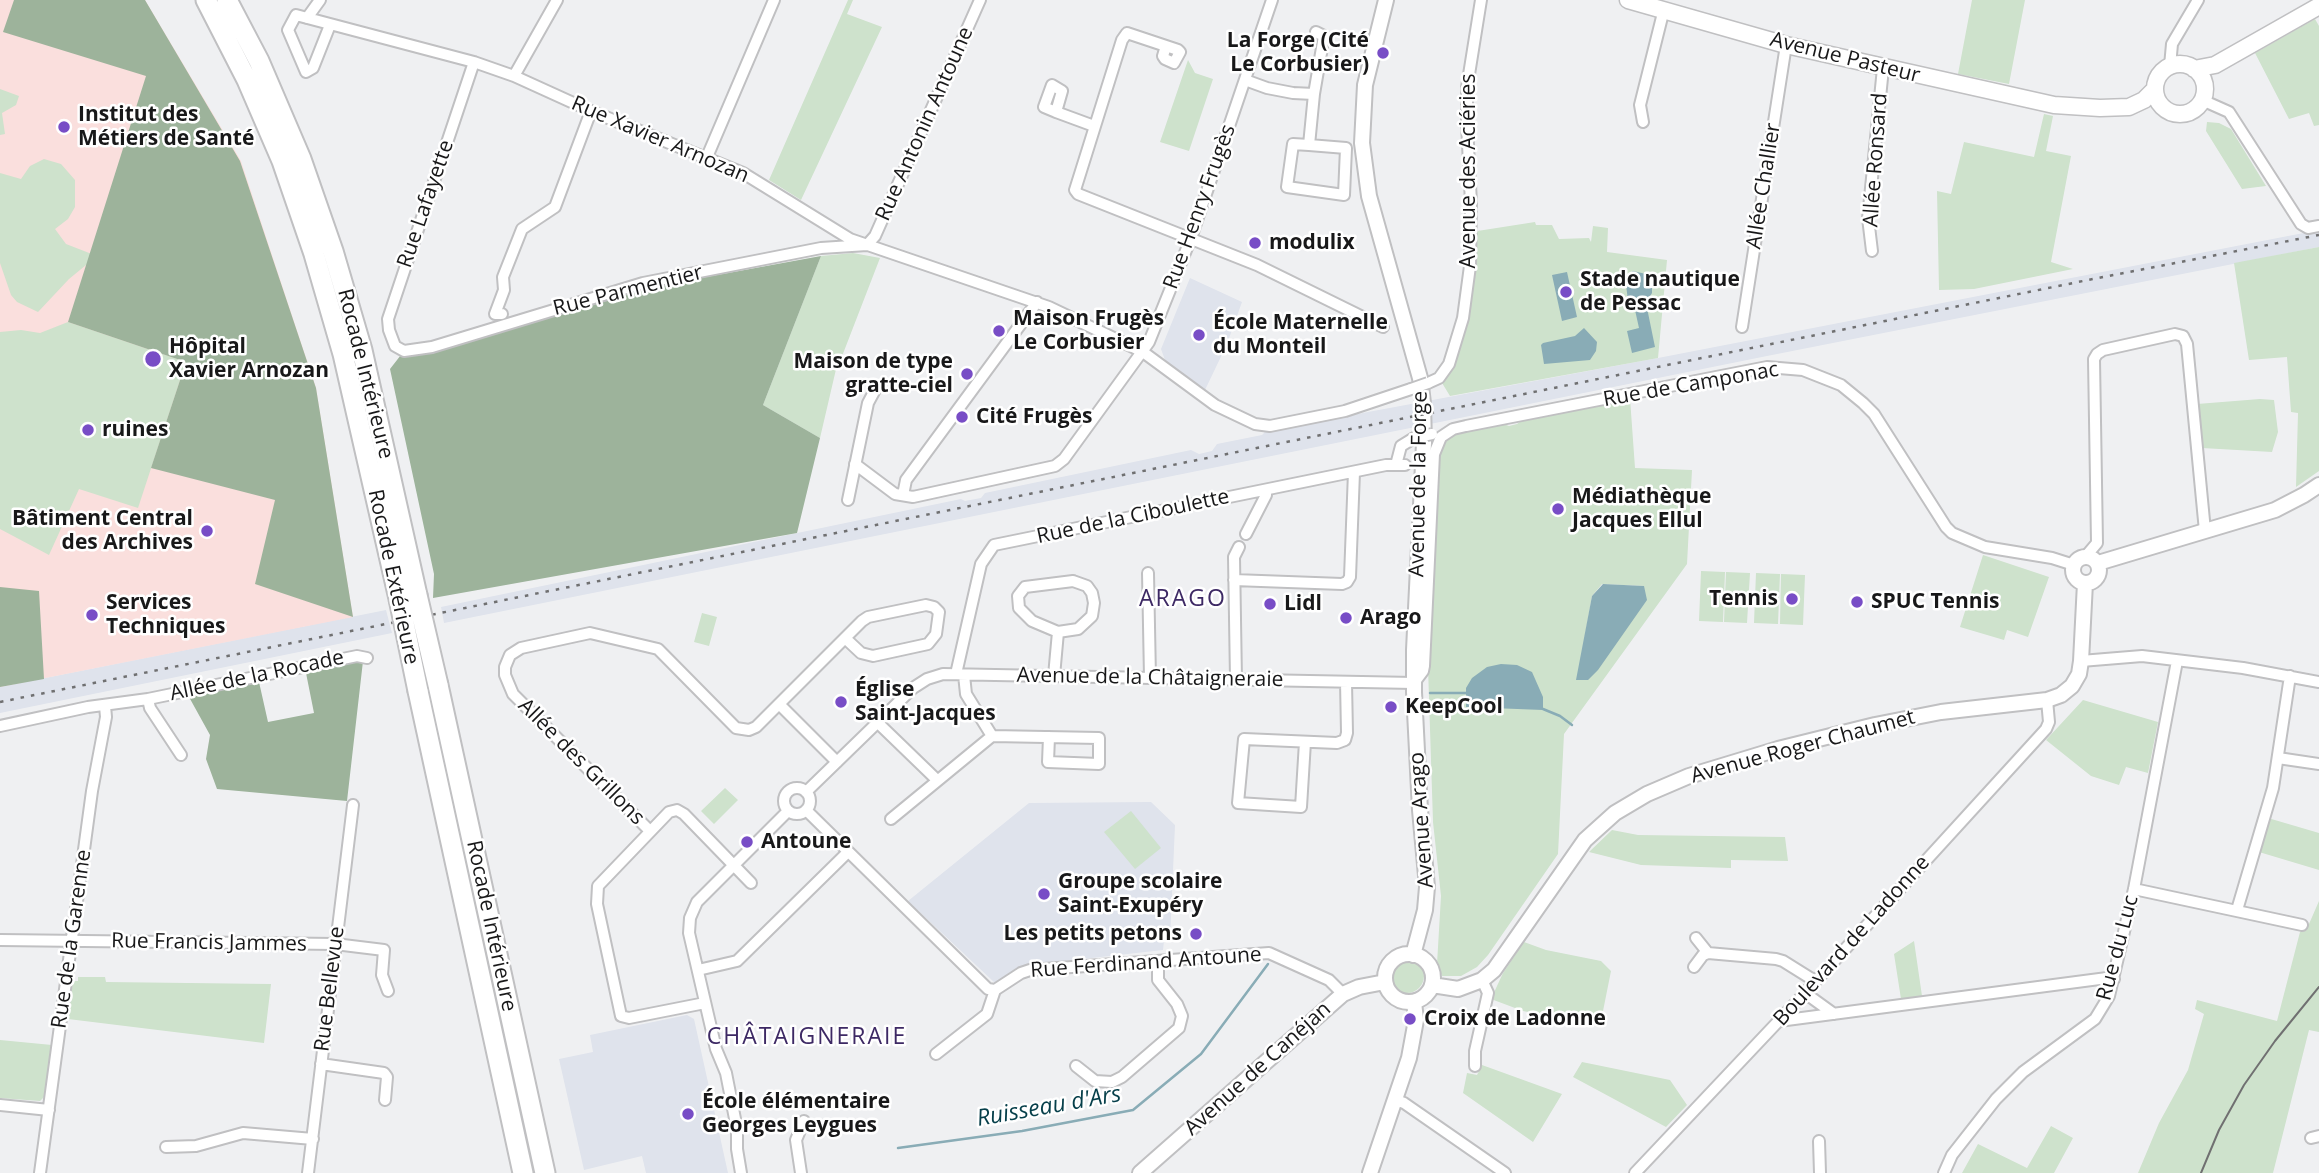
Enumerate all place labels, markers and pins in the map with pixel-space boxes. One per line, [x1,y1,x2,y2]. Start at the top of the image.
place label: La Forge (Cité Le Corbusier) [1227,28,1369,78]
marker: La Forge (Cité Le Corbusier) [1375,45,1391,61]
place label: Institut des Métiers de Santé [78,102,254,152]
marker: Institut des Métiers de Santé [56,119,72,135]
place label: modulix [1269,230,1355,256]
marker: modulix [1247,235,1263,251]
place label: Stade nautique de Pessac [1580,267,1740,317]
marker: Stade nautique de Pessac [1558,284,1574,300]
place label: Maison Frugès Le Corbusier [1013,306,1164,356]
place label: École Maternelle du Monteil [1213,310,1388,360]
marker: Maison Frugès Le Corbusier [991,323,1007,339]
marker: École Maternelle du Monteil [1191,327,1207,343]
place label: Hôpital Xavier Arnozan [169,334,329,384]
marker: Hôpital Xavier Arnozan [143,349,163,369]
place label: Maison de type gratte-ciel [794,349,953,399]
marker: Maison de type gratte-ciel [959,366,975,382]
place label: Cité Frugès [976,404,1092,430]
marker: Cité Frugès [954,409,970,425]
place label: ruines [102,417,168,443]
marker: ruines [80,422,96,438]
place label: Médiathèque Jacques Ellul [1572,484,1711,534]
marker: Médiathèque Jacques Ellul [1550,501,1566,517]
place label: Bâtiment Central des Archives [12,506,193,556]
marker: Bâtiment Central des Archives [199,523,215,539]
place label: Tennis [1709,586,1778,612]
place label: SPUC Tennis [1871,589,1999,615]
place label: Services Techniques [106,590,225,640]
place label: Lidl [1284,591,1322,617]
marker: Tennis [1784,591,1800,607]
marker: SPUC Tennis [1849,594,1865,610]
marker: Lidl [1262,596,1278,612]
place label: Arago [1360,605,1422,631]
marker: Services Techniques [84,607,100,623]
marker: Arago [1338,610,1354,626]
place label: Église Saint-Jacques [855,677,996,727]
marker: Église Saint-Jacques [833,694,849,710]
place label: KeepCool [1405,694,1503,720]
marker: KeepCool [1383,699,1399,715]
place label: Antoune [761,829,851,855]
marker: Antoune [739,834,755,850]
place label: Groupe scolaire Saint-Exupéry [1058,869,1222,919]
marker: Groupe scolaire Saint-Exupéry [1036,886,1052,902]
place label: Les petits petons [1004,921,1182,947]
marker: Les petits petons [1188,926,1204,942]
place label: Croix de Ladonne [1424,1006,1606,1032]
marker: Croix de Ladonne [1402,1011,1418,1027]
place label: École élémentaire Georges Leygues [702,1089,890,1139]
marker: École élémentaire Georges Leygues [680,1106,696,1122]

